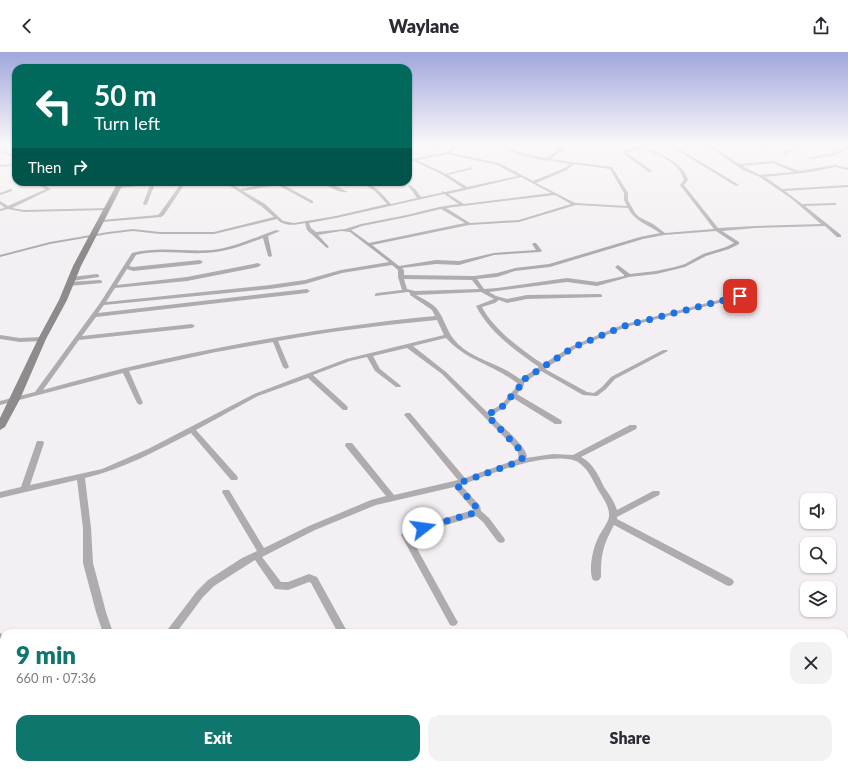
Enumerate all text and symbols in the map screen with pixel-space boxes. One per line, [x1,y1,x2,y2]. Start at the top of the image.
icon: back [16,15,38,37]
text: Waylane [389,15,459,37]
icon: share [810,15,832,37]
text: 50 m [94,78,157,112]
icon: left [28,80,80,132]
text: Turn left [94,112,160,134]
icon: right [69,156,91,178]
text: Then [28,158,61,176]
pin [723,279,757,313]
icon: arrive [729,285,751,307]
map controls [800,493,836,617]
button: sound [800,493,836,529]
position arrow [402,507,444,549]
button: search [800,537,836,573]
button: layers [800,581,836,617]
text: 9 min [16,640,76,669]
button: close [790,642,832,684]
text: 660 m · 07:36 [16,670,96,686]
button: Exit [16,715,420,761]
button: Share [428,715,832,761]

